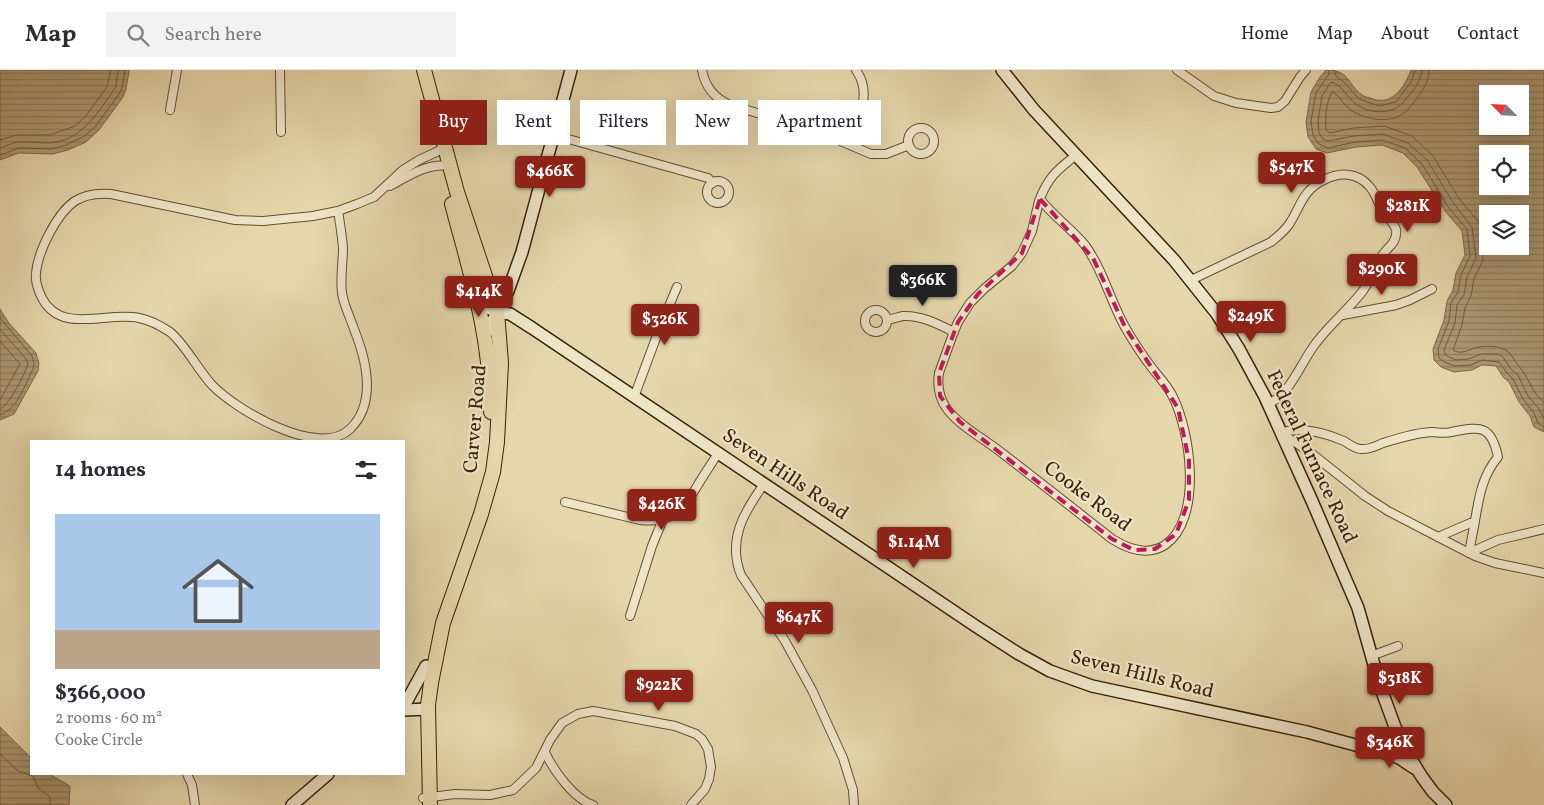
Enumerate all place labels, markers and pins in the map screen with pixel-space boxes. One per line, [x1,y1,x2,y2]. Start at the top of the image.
pin: $547K [1257,152,1327,194]
pin: $466K [515,156,585,198]
pin: $281K [1373,190,1443,233]
pin: $290K [1347,254,1417,296]
pin: $366K [888,264,958,307]
pin: $414K [444,276,514,318]
pin: $249K [1216,300,1286,343]
pin: $326K [630,304,700,346]
pin: $426K [627,488,697,531]
pin: $1.14M [873,526,955,569]
pin: $647K [764,602,834,644]
pin: $318K [1365,662,1435,705]
pin: $922K [624,670,694,712]
pin: $346K [1355,726,1425,769]

